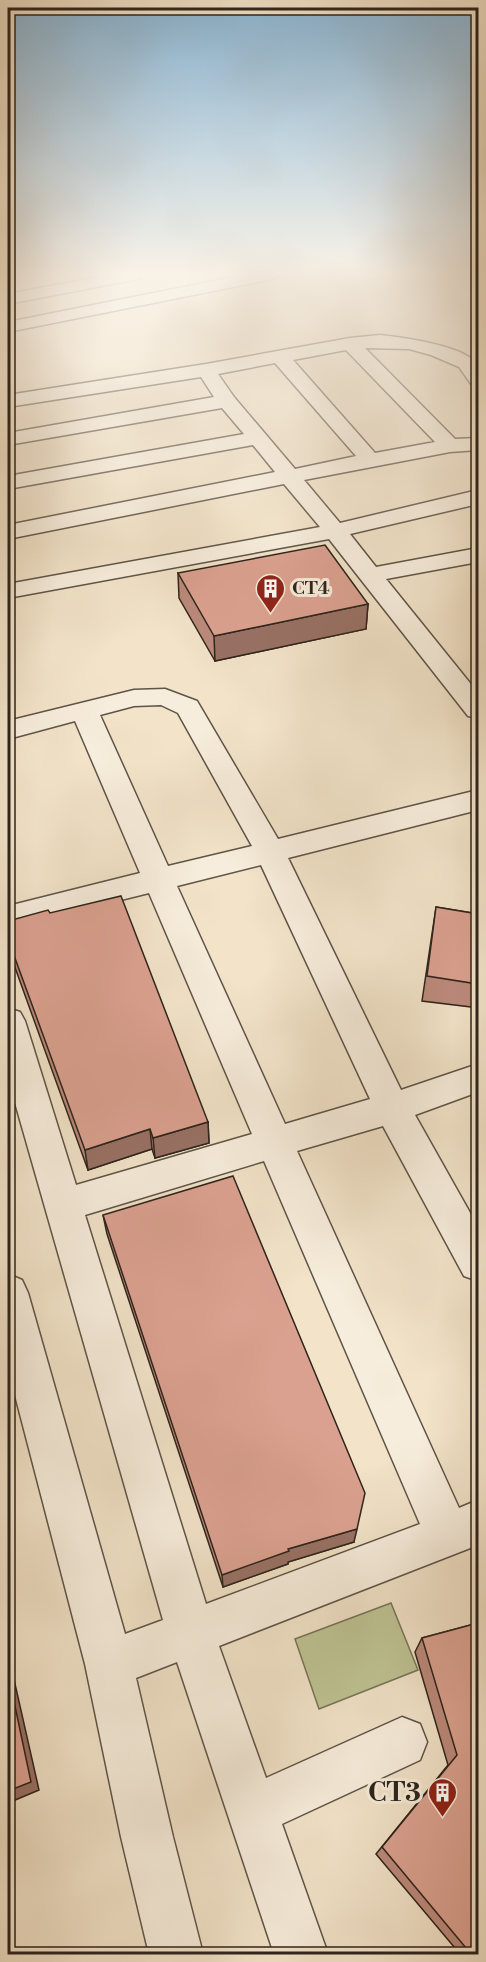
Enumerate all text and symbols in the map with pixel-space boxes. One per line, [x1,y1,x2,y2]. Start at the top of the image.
building icon: CT4 [255,572,287,614]
place label: CT4 [292,577,330,600]
building icon: CT3 [426,1776,458,1818]
place label: CT3 [368,1777,421,1809]

